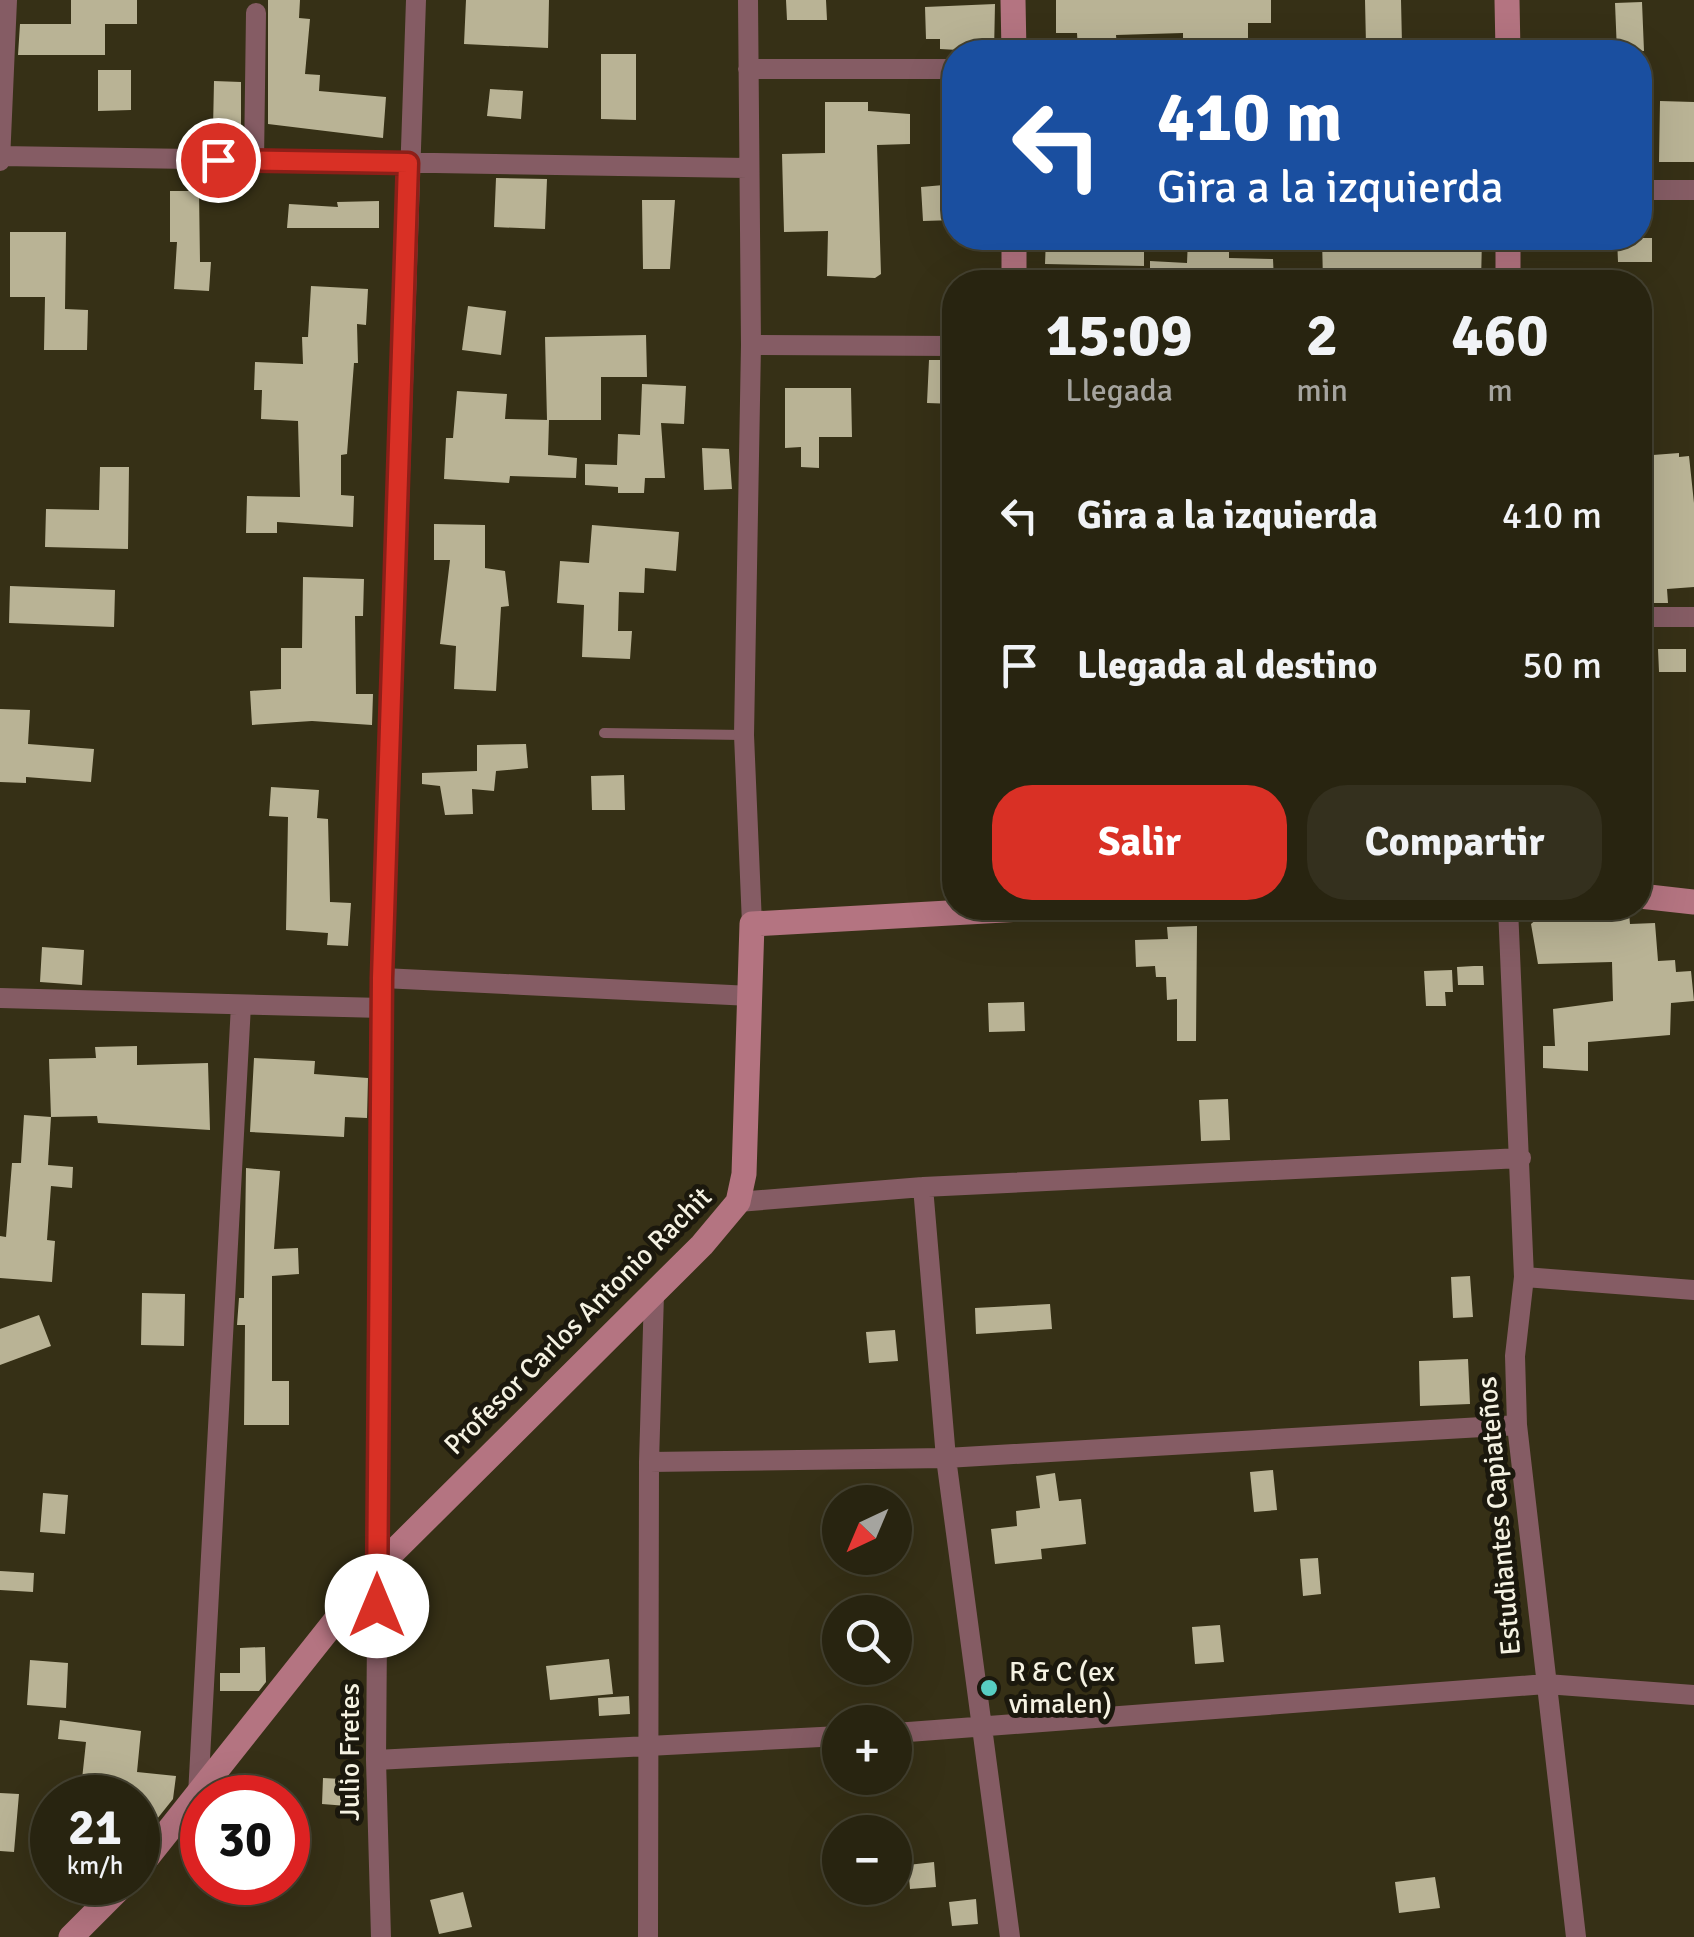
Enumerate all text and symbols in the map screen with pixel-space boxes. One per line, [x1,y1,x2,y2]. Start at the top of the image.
text: 410 m [1157,74,1342,160]
icon: left [992,80,1122,210]
pin [176,118,261,203]
icon: arrive [191,133,246,188]
text: Gira a la izquierda [1157,160,1504,215]
text: 15:09 [1045,299,1193,373]
text: 2 [1306,299,1338,373]
text: 460 [1451,299,1549,373]
text: Llegada [1065,371,1173,410]
text: min [1296,371,1348,410]
text: m [1487,371,1513,410]
icon: left [992,488,1047,543]
text: Gira a la izquierda [1077,492,1378,539]
text: 410 m [1502,492,1602,539]
icon: arrive [992,638,1047,693]
text: Llegada al destino [1077,642,1377,689]
text: 50 m [1522,642,1602,689]
button: Salir [992,785,1287,900]
button: Compartir [1307,785,1602,900]
street label: Profesor Carlos Antonio Rachit [437,1180,719,1462]
street label: Estudiantes Capiateños [1470,1375,1528,1657]
north arrow [822,1485,912,1575]
map controls [822,1485,912,1905]
position arrow [325,1554,429,1658]
button: search [822,1595,912,1685]
place label: R & C (ex vimalen) [1009,1655,1115,1721]
marker: R & C (ex vimalen) [978,1677,1000,1699]
street label: Julio Fretes [333,1683,367,1821]
button: + [822,1705,912,1795]
speed limit sign: 30 [180,1775,310,1905]
text: 21 [68,1797,122,1859]
button: − [822,1815,912,1905]
text: km/h [67,1850,123,1881]

